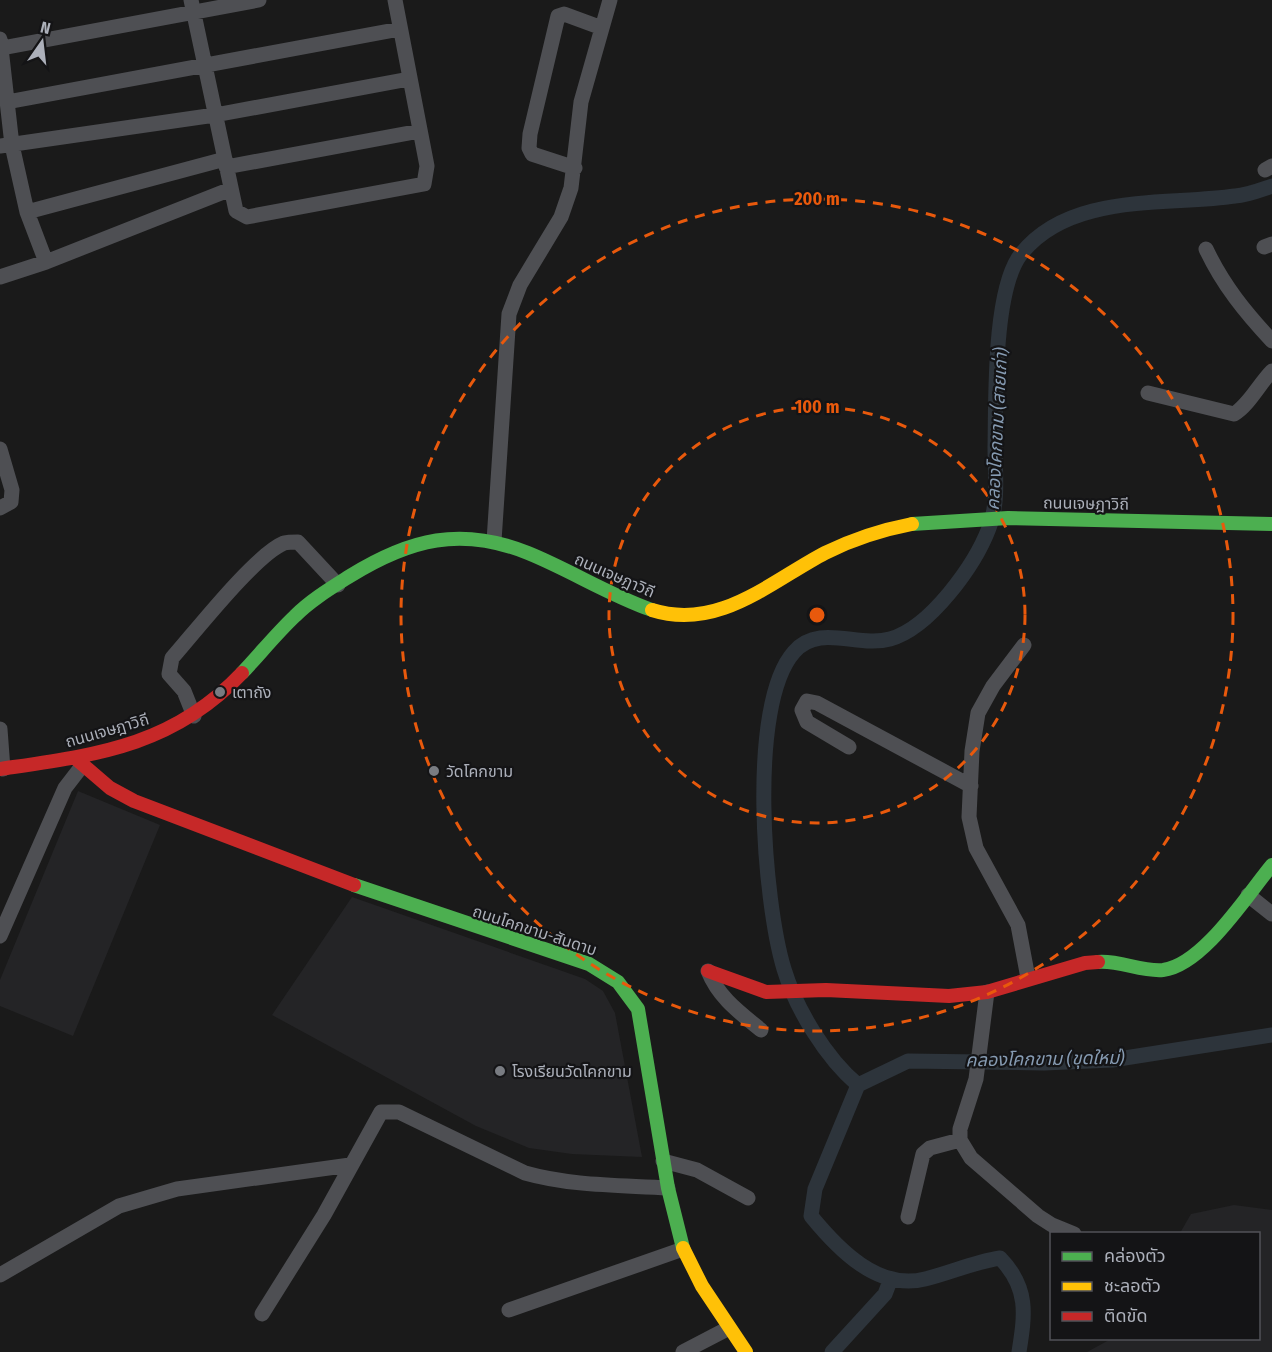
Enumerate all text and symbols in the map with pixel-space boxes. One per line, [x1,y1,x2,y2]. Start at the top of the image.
north arrow [12,12,72,72]
text: N [39,18,52,38]
text: 200 m [793,188,840,210]
water label: คลองโคกขาม (สายเก่า) [982,347,1012,511]
text: 100 m [795,396,839,418]
street label: ถนนเจษฎาวิถี [1043,493,1129,514]
street label: ถนนเจษฎาวิถี [572,549,658,602]
centre of rings [807,605,827,625]
place label: เตาถัง [232,683,271,702]
marker: เตาถัง [213,685,227,699]
street label: ถนนเจษฎาวิถี [63,710,151,751]
place label: วัดโคกขาม [446,762,513,781]
marker: วัดโคกขาม [427,764,441,778]
street label: ถนนโคกขาม-สันดาบ [470,901,599,960]
water label: คลองโคกขาม (ขุดใหม่) [965,1047,1125,1071]
place label: โรงเรียนวัดโคกขาม [512,1062,632,1081]
marker: โรงเรียนวัดโคกขาม [493,1064,507,1078]
legend [1050,1232,1260,1340]
text: คล่องตัว [1104,1245,1166,1267]
text: ชะลอตัว [1104,1275,1161,1297]
text: ติดขัด [1104,1305,1147,1327]

